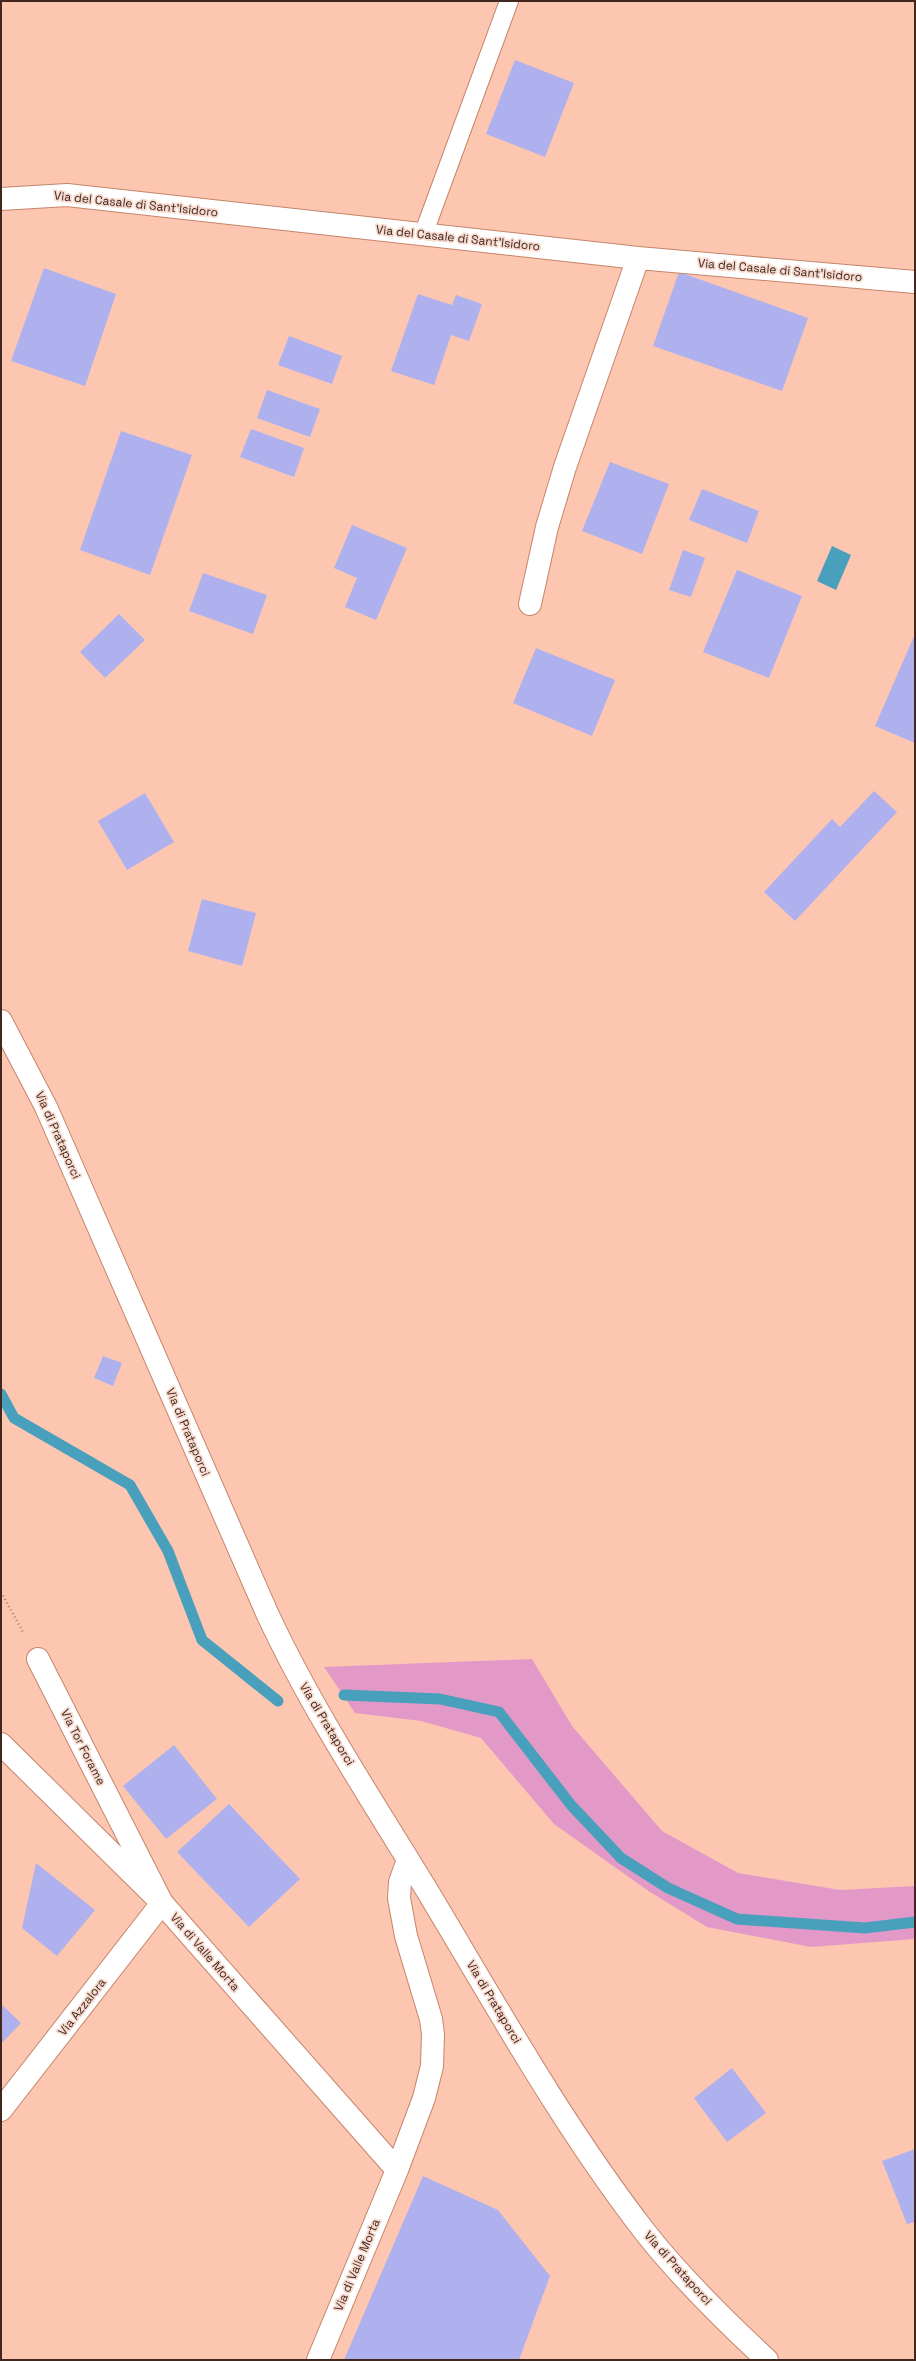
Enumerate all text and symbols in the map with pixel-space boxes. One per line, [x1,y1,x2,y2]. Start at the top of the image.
street label: Via del Casale di Sant'Isidoro [53,187,219,221]
street label: Via del Casale di Sant'Isidoro [375,221,541,255]
street label: Via del Casale di Sant'Isidoro [697,255,863,285]
street label: Via di Prataporci [32,1089,84,1181]
street label: Via di Prataporci [162,1386,214,1478]
street label: Via di Prataporci [296,1680,358,1768]
street label: Via Tor Forame [57,1706,109,1788]
street label: Via di Valle Morta [167,1910,243,1995]
street label: Via di Prataporci [463,1958,525,2046]
street label: Via Azzalora [55,1975,110,2039]
street label: Via di Valle Morta [330,2216,384,2314]
street label: Via di Prataporci [641,2228,715,2308]

